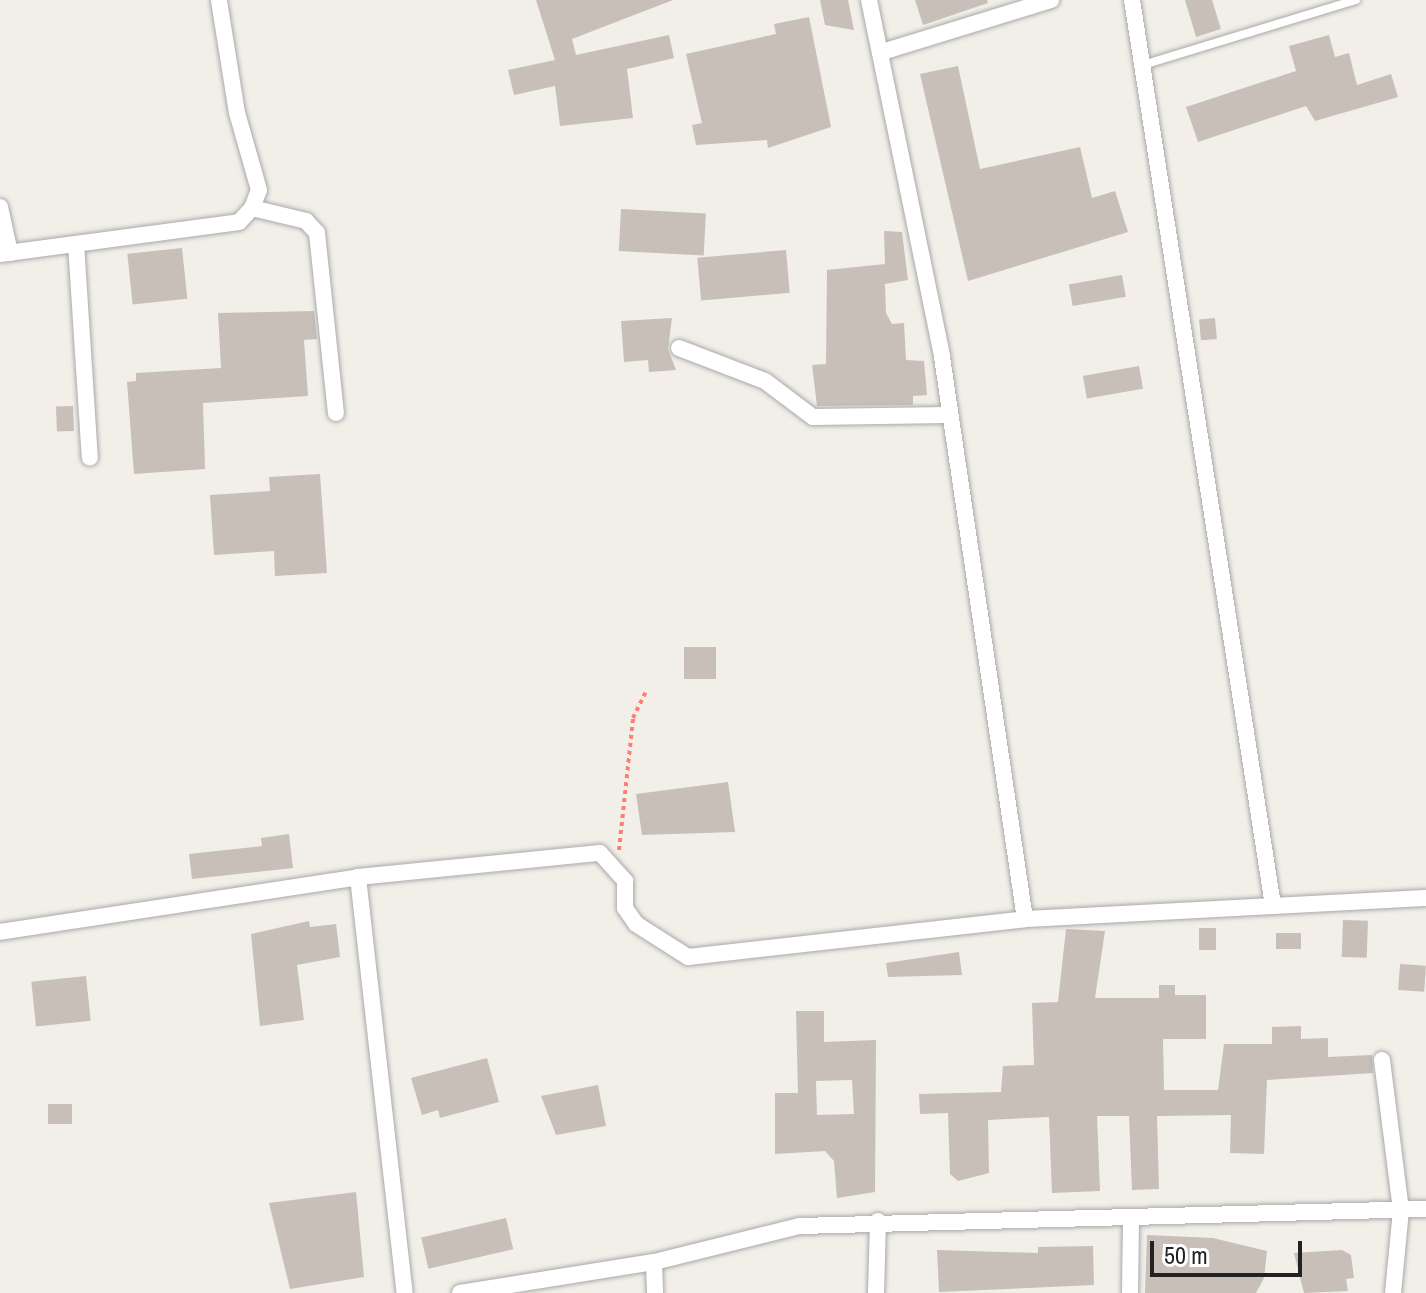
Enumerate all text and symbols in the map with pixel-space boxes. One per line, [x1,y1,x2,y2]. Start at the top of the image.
scale bar [1154,1225,1306,1275]
text: 50 m [1164,1239,1208,1271]

